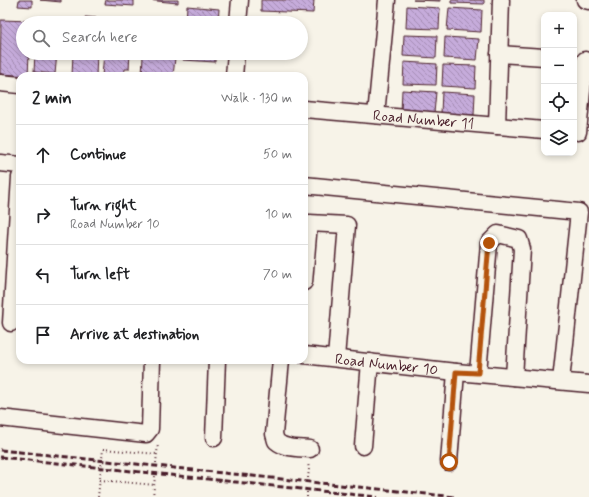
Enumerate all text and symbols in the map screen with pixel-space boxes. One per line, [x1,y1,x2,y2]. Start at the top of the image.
map controls [541,12,577,156]
button: + [541,12,577,48]
search box [16,16,308,60]
icon: search [30,27,52,49]
text: Search here [62,28,138,48]
button: − [541,48,577,84]
button: locate [541,84,577,120]
text: 2 min [32,87,72,109]
text: Walk · 130 m [221,90,292,107]
street label: Road Number 11 [372,106,475,135]
button: layers [541,120,577,156]
icon: ahead [32,144,54,166]
text: Continue [70,145,126,165]
text: 50 m [263,146,292,163]
text: Turn right [70,196,137,216]
icon: right [32,204,54,226]
text: 10 m [265,206,292,223]
text: Road Number 10 [70,216,160,233]
route end [480,234,498,252]
icon: left [32,264,54,286]
text: Turn left [70,265,130,285]
text: 70 m [263,266,292,283]
icon: arrive [32,324,54,346]
text: Arrive at destination [70,325,199,345]
street label: Road Number 10 [334,350,439,381]
route start [440,453,458,471]

